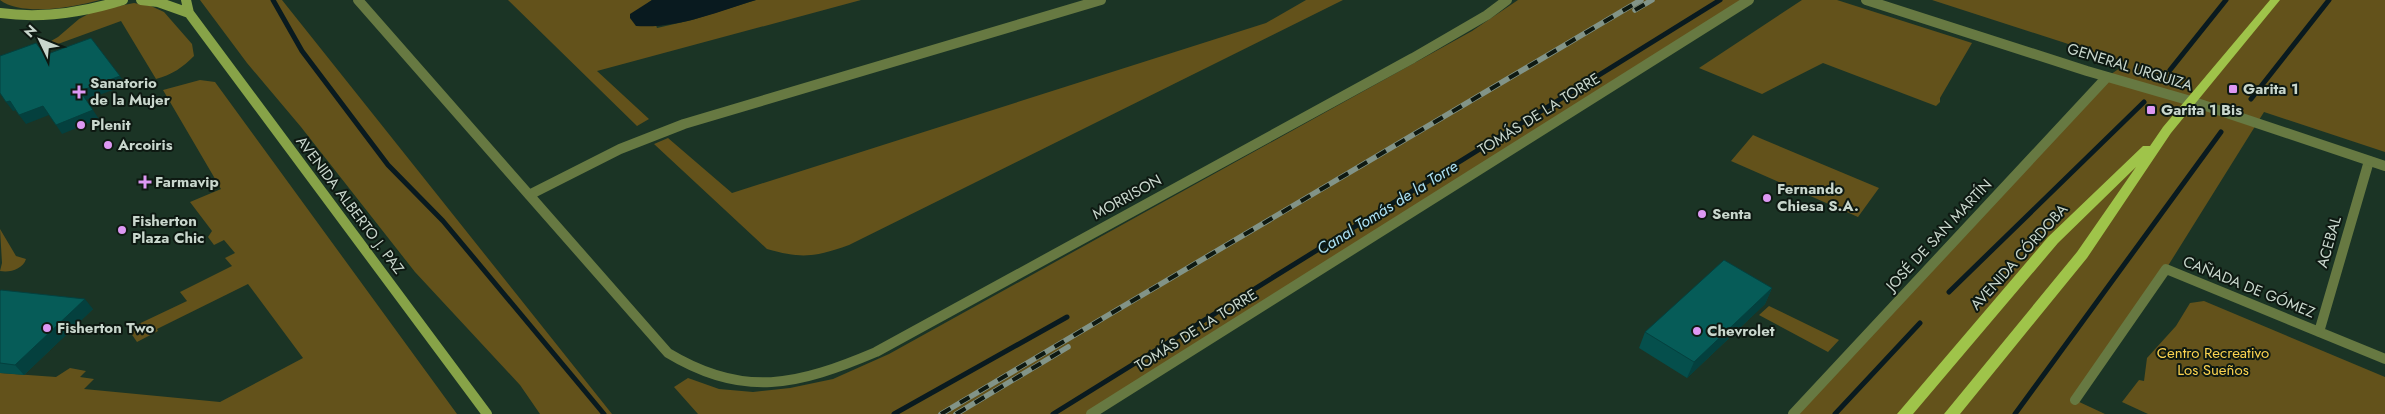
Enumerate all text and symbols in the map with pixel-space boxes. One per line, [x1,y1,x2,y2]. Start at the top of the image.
north arrow [15,15,65,65]
text: N [19,20,42,42]
street label: GENERAL URQUIZA [2065,37,2196,97]
street label: TOMÁS DE LA TORRE [1474,67,1604,161]
place label: Sanatorio de la Mujer [90,72,171,111]
place label: Garita 1 [2243,78,2299,100]
marker: Garita 1 [2227,83,2239,95]
marker: Sanatorio de la Mujer [72,85,86,99]
place label: Garita 1 Bis [2161,99,2242,121]
marker: Garita 1 Bis [2145,104,2157,116]
place label: Plenit [91,114,131,136]
marker: Plenit [75,119,87,131]
street label: AVENIDA ALBERTO J. PAZ [291,131,409,279]
place label: Arcoiris [117,134,173,156]
marker: Arcoiris [102,139,114,151]
water label: Canal Tomás de la Torre [1312,155,1462,260]
street label: MORRISON [1088,169,1166,225]
place label: Farmavip [155,171,219,193]
street label: JOSÉ DE SAN MARTÍN [1880,174,1997,297]
marker: Farmavip [139,176,151,188]
place label: Fernando Chiesa S.A. [1777,178,1859,217]
marker: Fernando Chiesa S.A. [1761,192,1773,204]
street label: AVENIDA CÓRDOBA [1965,199,2073,315]
place label: Senta [1712,203,1751,225]
marker: Senta [1696,208,1708,220]
place label: Fisherton Plaza Chic [132,210,205,249]
street label: ACEBAL [2311,213,2347,270]
marker: Fisherton Plaza Chic [116,224,128,236]
street label: CAÑADA DE GÓMEZ [2180,250,2318,324]
street label: TOMÁS DE LA TORRE [1131,283,1261,377]
place label: Fisherton Two [57,317,154,339]
place label: Chevrolet [1707,320,1775,342]
marker: Fisherton Two [41,322,53,334]
marker: Chevrolet [1691,325,1703,337]
park label: Centro Recreativo Los Sueños [2157,342,2269,381]

